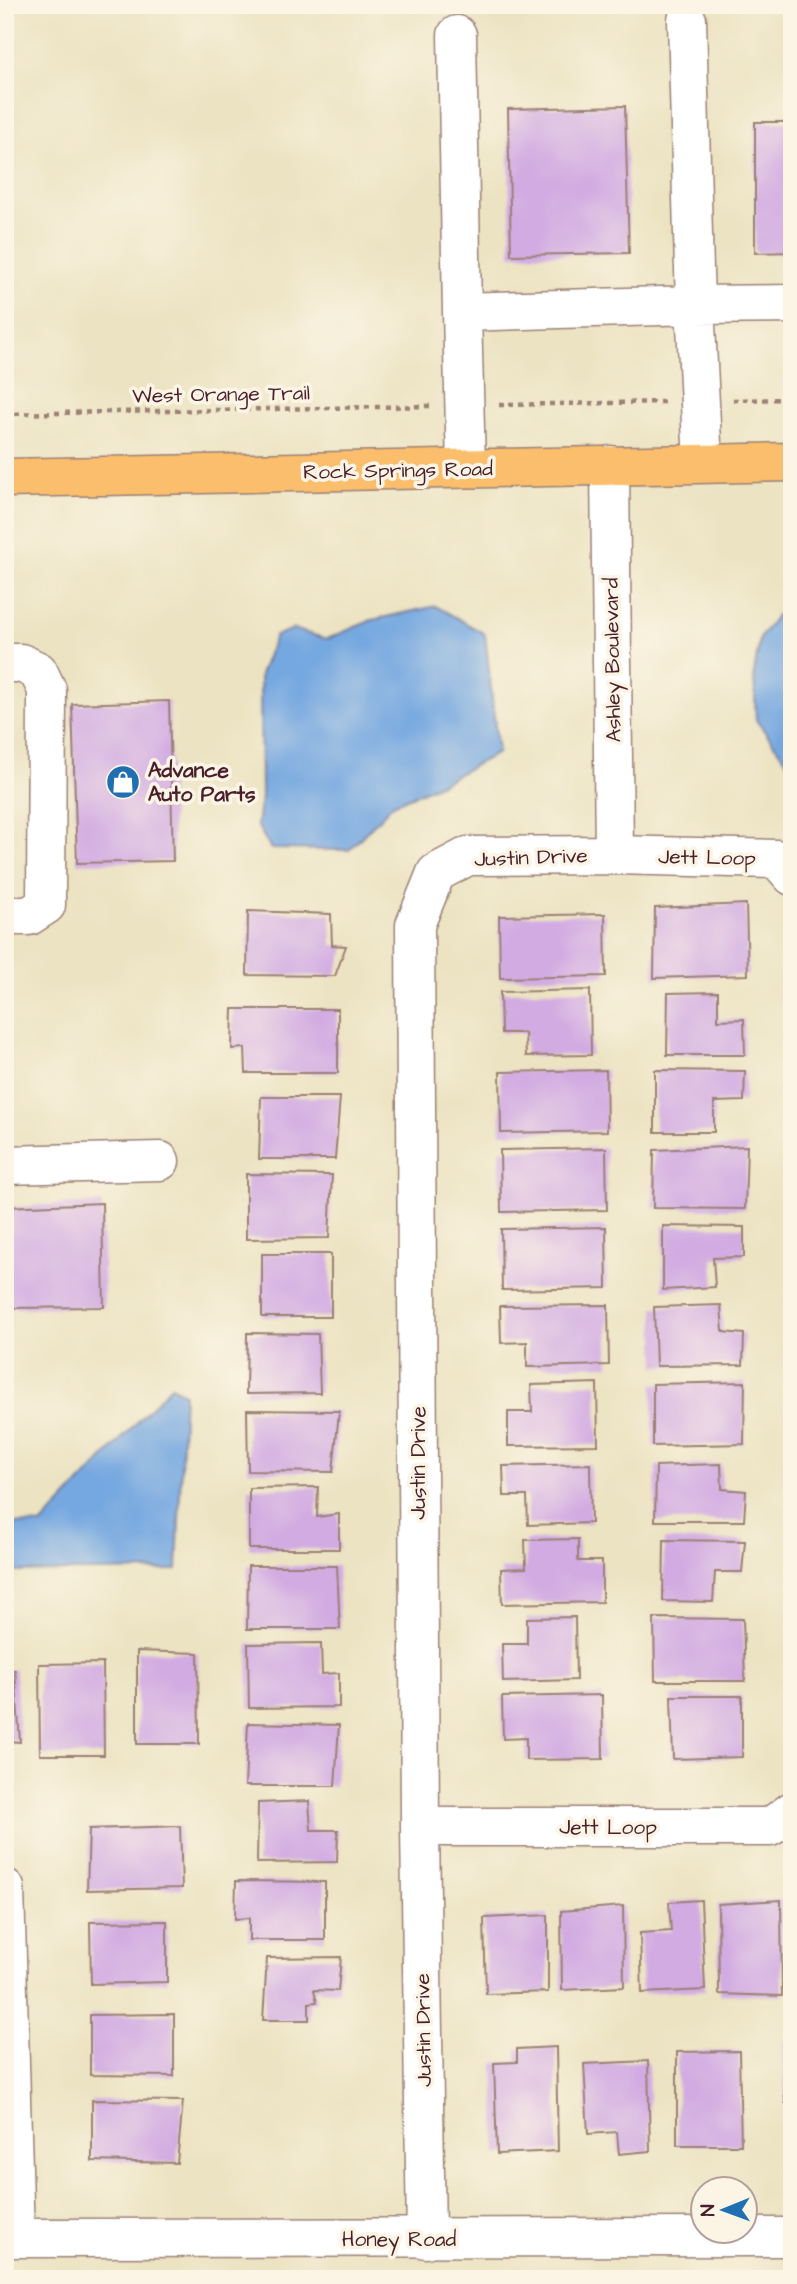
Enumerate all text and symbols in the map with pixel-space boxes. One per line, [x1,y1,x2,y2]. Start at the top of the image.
street label: West Orange Trail [132,378,310,413]
street label: Rock Springs Road [303,454,493,489]
street label: Ashley Boulevard [597,577,630,743]
place label: Advance Auto Parts [148,756,256,809]
shop icon: Advance Auto Parts [104,763,142,801]
street label: Justin Drive [474,841,588,874]
street label: Jett Loop [658,842,756,874]
street label: Justin Drive [404,1406,433,1520]
street label: Jett Loop [559,1813,657,1843]
street label: Justin Drive [408,1973,439,2087]
north arrow [688,2176,758,2246]
text: N [695,2204,722,2216]
street label: Honey Road [342,2225,457,2256]

